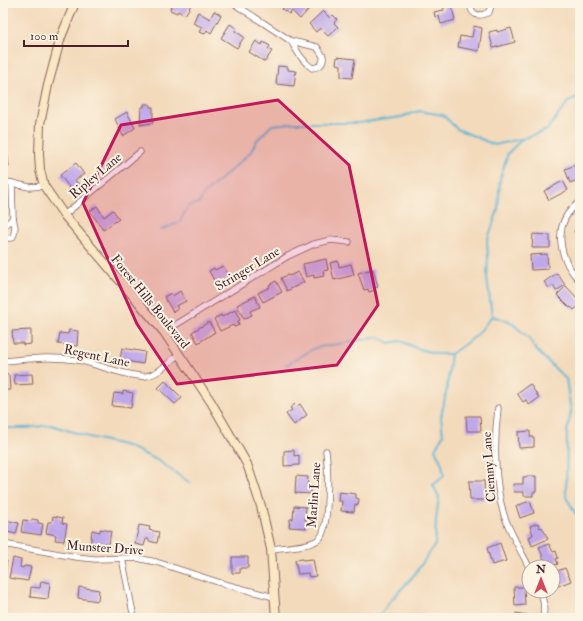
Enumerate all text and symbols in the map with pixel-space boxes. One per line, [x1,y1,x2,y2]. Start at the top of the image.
scale bar [24,22,128,48]
text: 100 m [30,29,59,44]
street label: Ripley Lane [66,149,126,203]
street label: Stringer Lane [212,243,283,294]
street label: Forest Hills Boulevard [108,252,193,352]
street label: Regent Lane [62,341,132,371]
street label: Ciemny Lane [479,431,500,503]
street label: Marlin Lane [304,461,324,528]
street label: Munster Drive [66,537,145,559]
north arrow [521,559,561,599]
text: N [535,563,547,576]

